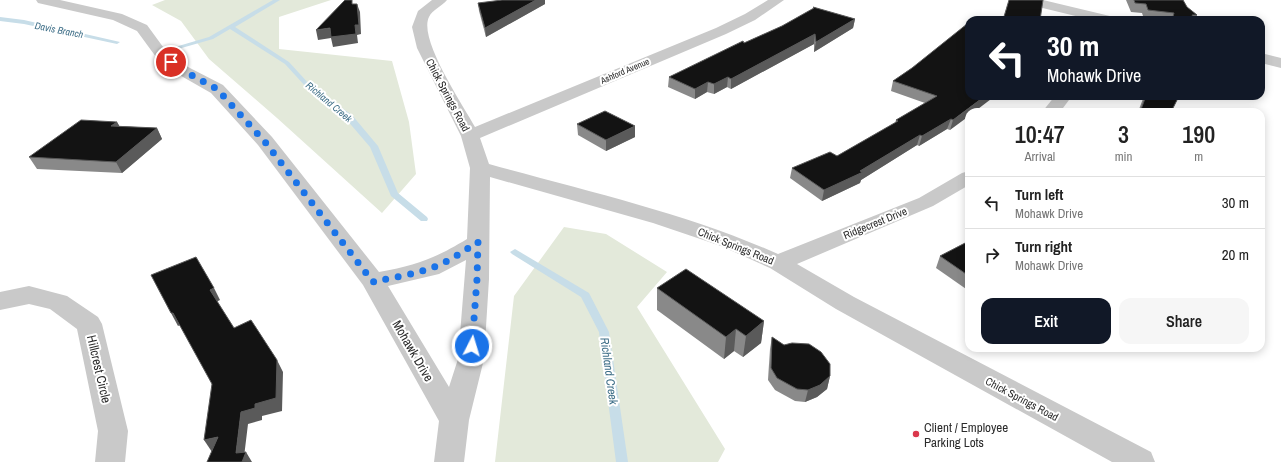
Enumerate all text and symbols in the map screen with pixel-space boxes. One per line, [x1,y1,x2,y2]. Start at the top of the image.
water label: Davis Branch [34,19,85,41]
text: 30 m [1047,27,1099,65]
icon: left [981,32,1033,84]
pin [154,45,188,79]
icon: arrive [160,51,182,73]
street label: Ashford Avenue [598,55,651,87]
street label: Chick Springs Road [423,56,473,134]
text: Mohawk Drive [1047,63,1141,88]
water label: Richland Creek [303,79,356,126]
text: 10:47 [1015,118,1065,150]
text: 3 [1118,118,1129,150]
text: 190 [1182,118,1215,150]
text: Arrival [1024,148,1055,165]
text: min [1115,148,1132,165]
text: m [1194,148,1203,165]
text: Turn left [1015,184,1063,205]
icon: left [981,192,1003,214]
text: 30 m [1222,192,1249,213]
street label: Ridgecrest Drive [841,204,909,242]
text: Mohawk Drive [1015,205,1083,222]
street label: Chick Springs Road [696,224,776,268]
text: Turn right [1015,236,1072,257]
icon: right [981,244,1003,266]
text: 20 m [1222,244,1249,265]
text: Mohawk Drive [1015,257,1083,274]
button: Exit [981,298,1111,344]
button: Share [1119,298,1249,344]
street label: Mohawk Drive [389,317,437,385]
position arrow [451,325,493,367]
street label: Hillcrest Circle [83,333,115,405]
water label: Richland Creek [596,336,622,407]
street label: Chick Springs Road [983,374,1061,424]
place label: Client / Employee Parking Lots [924,419,1008,451]
marker: Client / Employee Parking Lots [911,429,921,439]

